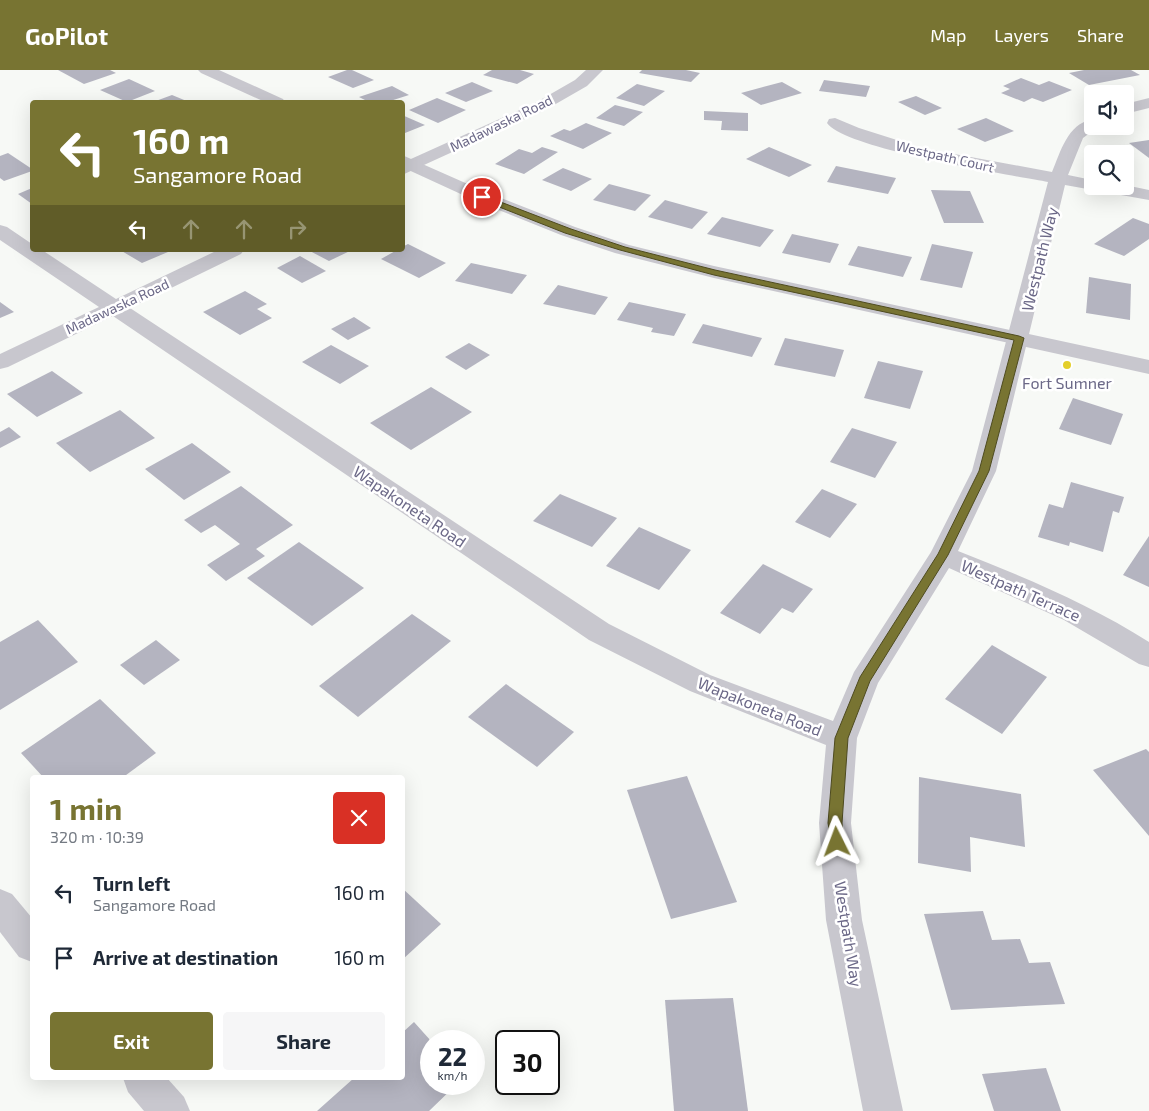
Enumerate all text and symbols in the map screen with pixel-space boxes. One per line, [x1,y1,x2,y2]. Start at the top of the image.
text: GoPilot [25,21,108,50]
text: Map [930,24,966,46]
text: Layers [994,24,1049,46]
text: Share [1077,24,1124,46]
map controls [1084,85,1134,195]
button: sound [1084,85,1134,135]
street label: Madawaska Road [447,91,555,155]
text: 160 m [133,119,229,161]
icon: left [50,120,115,185]
street label: Westpath Court [894,136,996,176]
button: search [1084,145,1134,195]
text: Sangamore Road [133,161,302,187]
pin [461,176,503,218]
icon: arrive [468,183,496,211]
street label: Westpath Way [1017,204,1061,313]
icon: left [124,215,152,243]
icon: ahead [177,215,205,243]
icon: ahead [230,215,258,243]
icon: right [283,215,311,243]
street label: Madawaska Road [63,275,171,337]
marker: Fort Sumner [1061,359,1073,371]
place label: Fort Sumner [1022,373,1113,392]
street label: Wapakoneta Road [350,461,470,551]
street label: Westpath Terrace [959,555,1083,625]
street label: Wapakoneta Road [695,672,825,740]
text: 1 min [50,790,122,826]
button: close [333,792,385,844]
position arrow [810,815,862,867]
text: 320 m · 10:39 [50,827,144,846]
text: Turn left [93,872,170,895]
icon: left [50,879,78,907]
street label: Westpath Way [831,880,867,989]
text: 160 m [334,881,385,904]
text: Sangamore Road [93,895,216,914]
icon: arrive [50,944,78,972]
text: Arrive at destination [93,946,278,969]
text: 160 m [334,946,385,969]
button: Exit [50,1012,213,1070]
button: Share [223,1012,385,1070]
speed limit sign: 30 [495,1030,560,1095]
text: 22 [438,1041,467,1071]
text: km/h [438,1068,467,1082]

